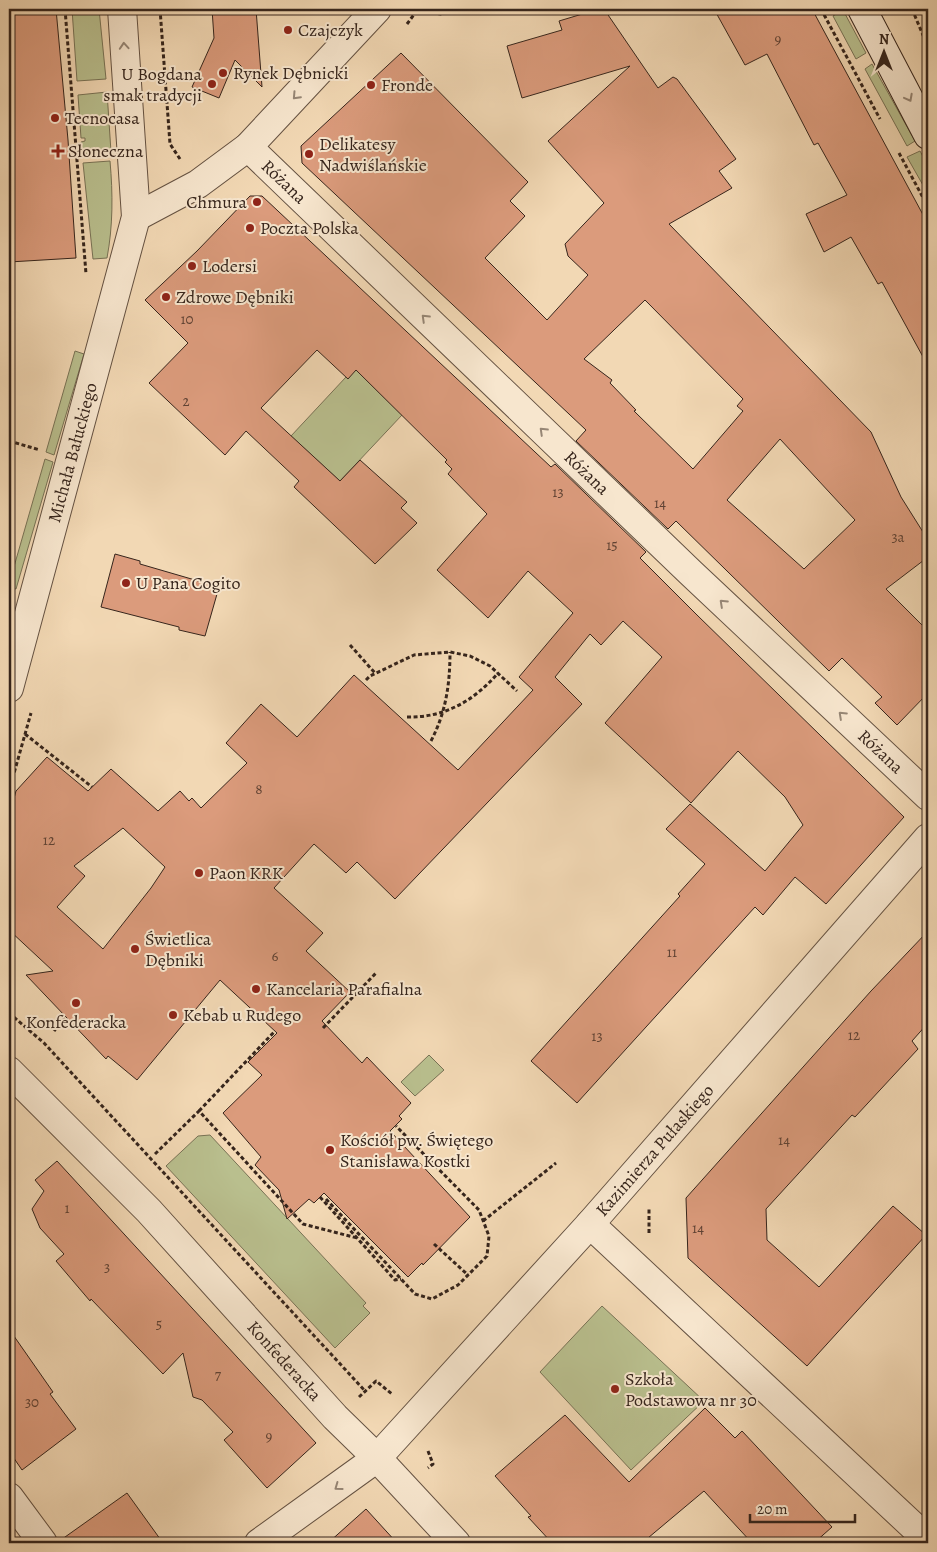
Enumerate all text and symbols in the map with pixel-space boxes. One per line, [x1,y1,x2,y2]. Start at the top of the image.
place label: Czajczyk [298,18,363,42]
marker: Czajczyk [282,24,294,36]
north arrow [860,28,910,78]
house number: 9 [775,29,782,49]
text: N [879,30,889,49]
one-way arrow [119,42,130,50]
place label: Rynek Dębnicki [233,61,349,85]
place label: U Bogdana smak tradycji [103,62,203,107]
marker: Rynek Dębnicki [217,67,229,79]
place label: Fronde [381,73,433,97]
marker: U Bogdana smak tradycji [206,78,218,90]
marker: Fronde [365,79,377,91]
one-way arrow [293,90,302,99]
one-way arrow [903,93,913,102]
place label: Tecnocasa [65,106,140,130]
marker: Tecnocasa [49,112,61,124]
place label: Delikatesy Nadwiślańskie [319,132,427,177]
place label: Słoneczna [68,139,144,163]
marker: Słoneczna [52,145,64,157]
marker: Delikatesy Nadwiślańskie [303,148,315,160]
street label: Różana [256,154,312,210]
place label: Chmura [186,190,248,214]
marker: Chmura [251,196,263,208]
place label: Poczta Polska [260,216,359,240]
marker: Poczta Polska [244,222,256,234]
place label: Lodersi [202,254,257,278]
marker: Lodersi [186,260,198,272]
place label: Zdrowe Dębniki [176,285,294,309]
marker: Zdrowe Dębniki [160,291,172,303]
house number: 10 [180,309,194,329]
one-way arrow [422,315,431,324]
street label: Michała Bałuckiego [42,380,103,525]
house number: 2 [182,391,190,411]
one-way arrow [539,428,548,437]
street label: Różana [559,445,615,501]
house number: 13 [552,482,564,502]
house number: 14 [654,493,666,513]
house number: 3a [891,527,905,547]
house number: 15 [606,535,618,555]
place label: U Pana Cogito [136,571,240,595]
marker: U Pana Cogito [120,577,132,589]
one-way arrow [720,600,729,609]
one-way arrow [838,712,847,721]
street label: Różana [853,724,909,779]
house number: 8 [255,779,263,799]
house number: 12 [43,830,55,850]
place label: Paon KRK [209,861,284,885]
marker: Paon KRK [193,867,205,879]
place label: Świetlica Dębniki [145,927,212,972]
house number: 11 [667,942,677,962]
marker: Świetlica Dębniki [129,943,141,955]
house number: 6 [272,946,279,966]
place label: Kancelaria Parafialna [266,977,423,1001]
marker: Kancelaria Parafialna [250,983,262,995]
marker: Konfederacka [70,997,82,1009]
place label: Kebab u Rudego [183,1003,301,1027]
marker: Kebab u Rudego [167,1009,179,1021]
place label: Konfederacka [26,1010,127,1034]
house number: 12 [848,1025,860,1045]
house number: 13 [591,1026,603,1046]
street label: Kazimierza Pułaskiego [590,1079,719,1221]
place label: Kościół pw. Świętego Stanisława Kostki [340,1128,493,1173]
house number: 14 [778,1130,790,1150]
marker: Kościół pw. Świętego Stanisława Kostki [324,1144,336,1156]
house number: 1 [64,1198,70,1218]
house number: 14 [692,1218,704,1238]
house number: 3 [104,1257,110,1277]
house number: 5 [156,1314,162,1334]
street label: Konfederacka [242,1315,327,1407]
house number: 7 [215,1365,222,1385]
place label: Szkoła Podstawowa nr 30 [625,1367,757,1412]
marker: Szkoła Podstawowa nr 30 [609,1383,621,1395]
house number: 30 [25,1392,39,1412]
house number: 9 [266,1426,273,1446]
one-way arrow [334,1481,344,1490]
scale bar [750,1492,854,1524]
text: 20 m [757,1499,788,1519]

